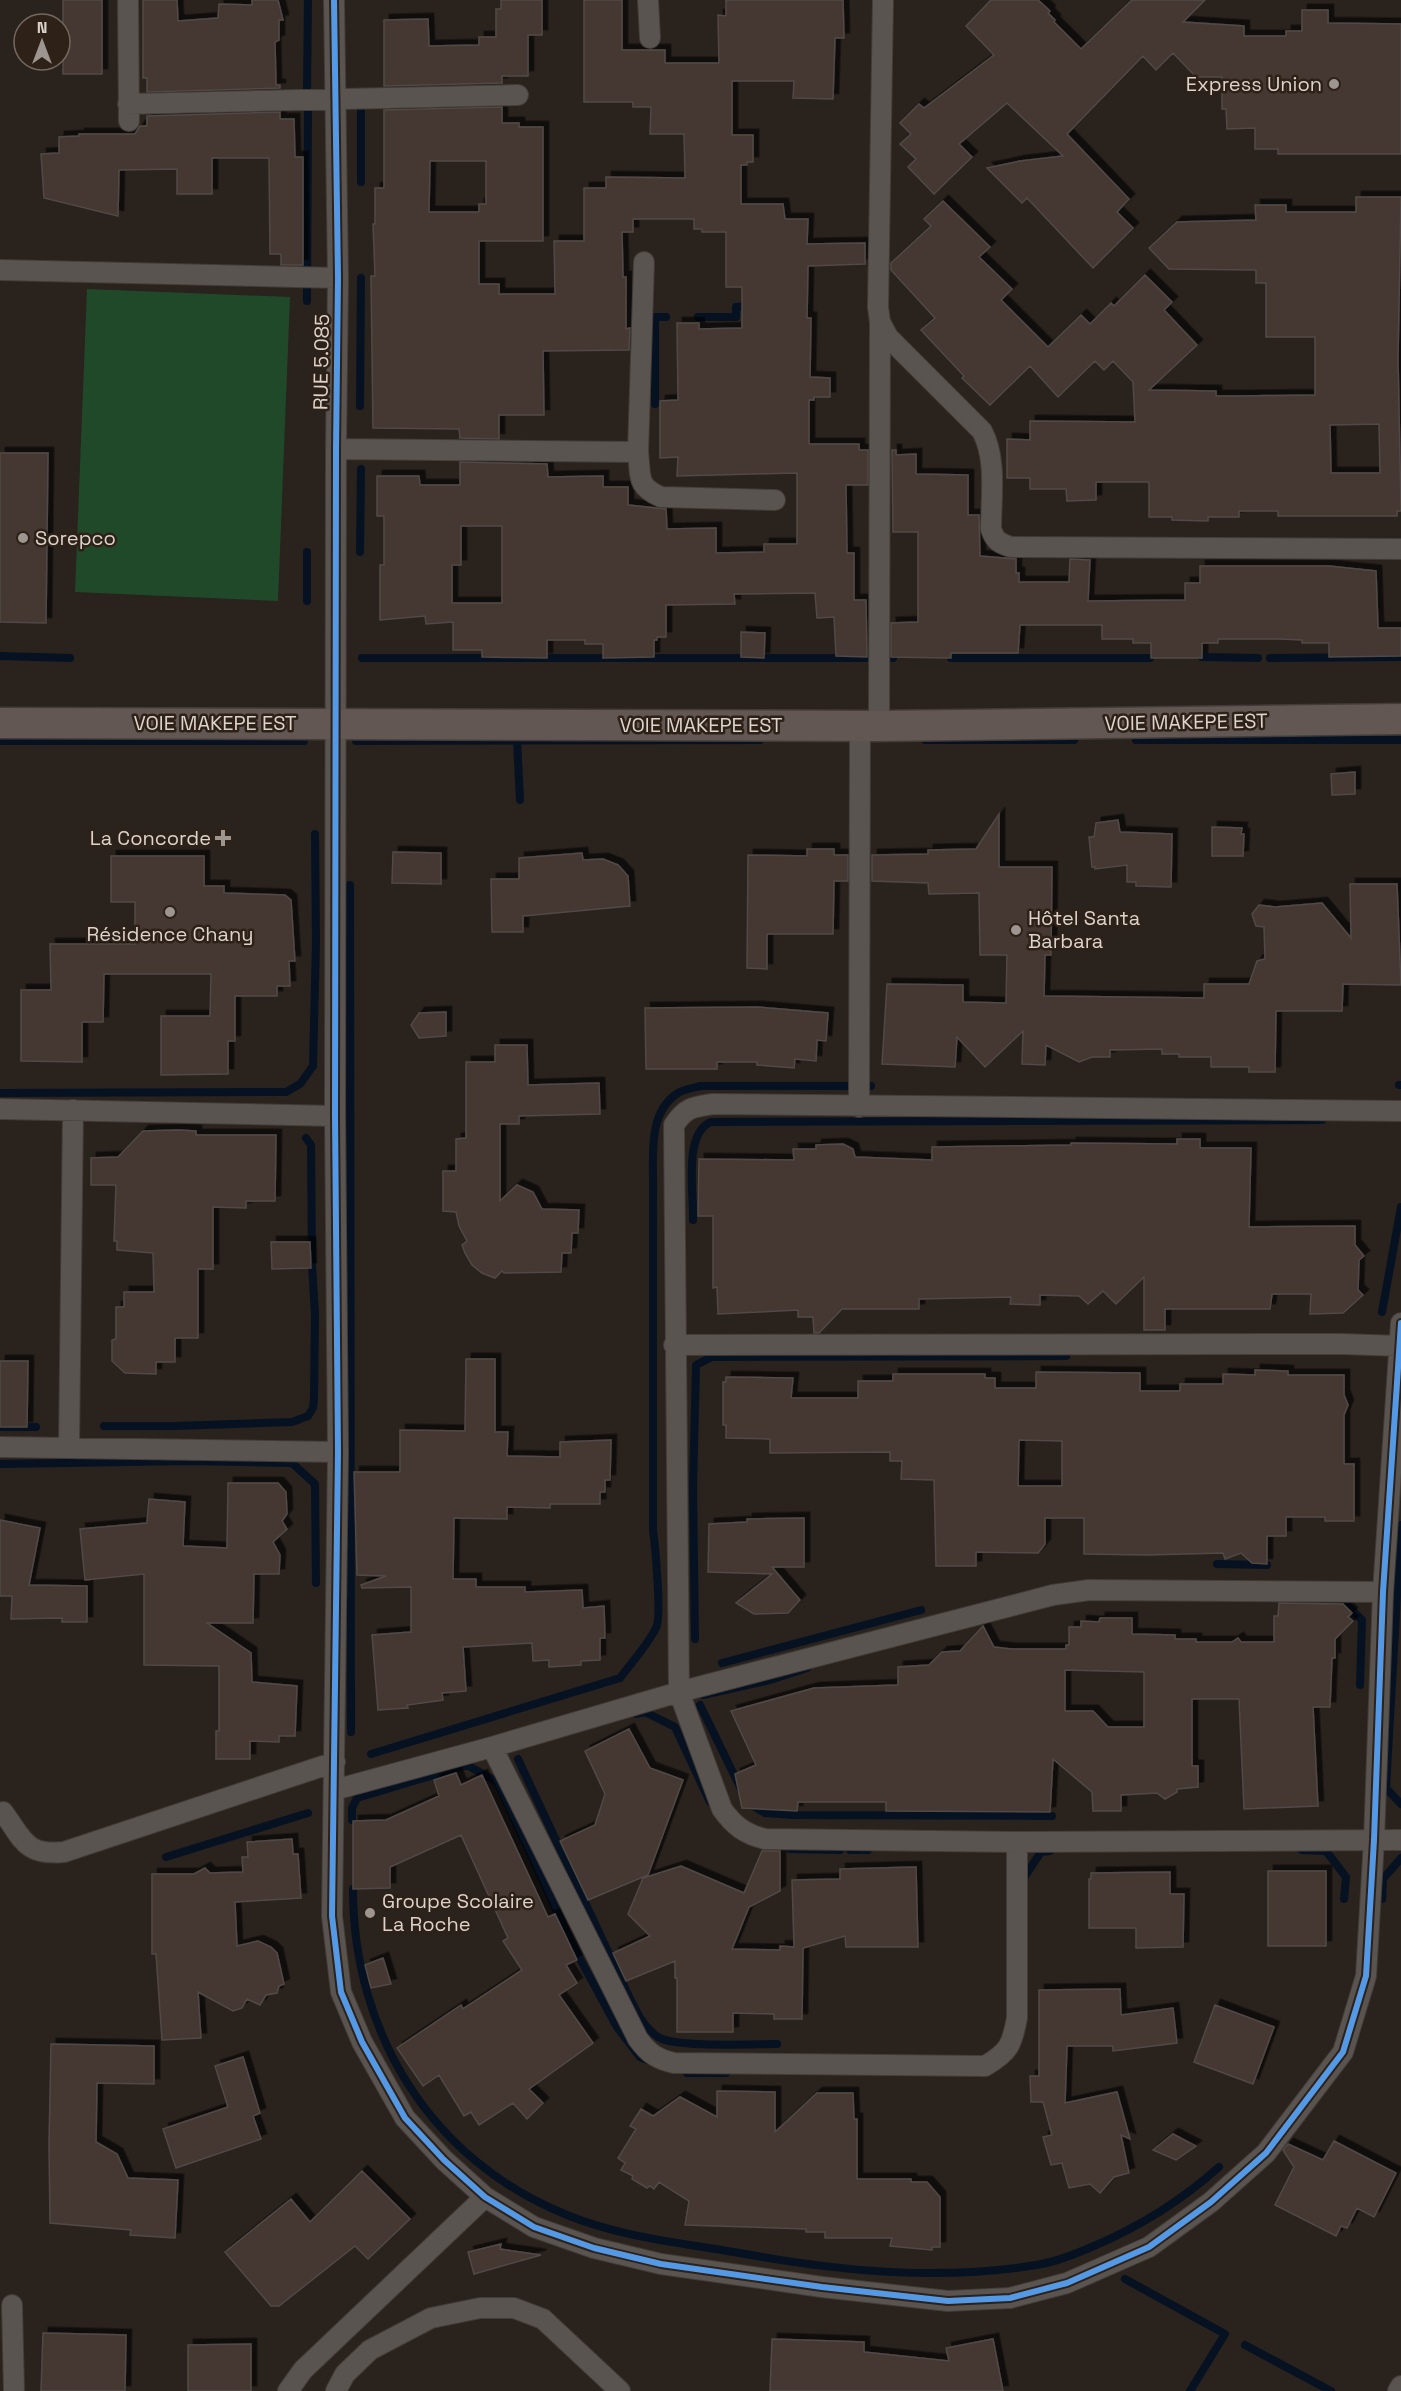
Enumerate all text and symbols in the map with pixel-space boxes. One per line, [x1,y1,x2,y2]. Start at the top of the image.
north arrow [12,12,72,72]
text: N [37,17,47,38]
place label: Express Union [1186,71,1322,97]
marker: Express Union [1327,77,1341,91]
street label: RUE 5.085 [307,314,335,410]
place label: Sorepco [35,525,116,551]
marker: Sorepco [16,531,30,545]
street label: VOIE MAKEPE EST [1104,708,1268,736]
street label: VOIE MAKEPE EST [133,710,297,736]
street label: VOIE MAKEPE EST [619,712,783,738]
place label: La Concorde [90,825,211,851]
marker: La Concorde [216,831,230,845]
marker: Résidence Chany [163,905,177,919]
place label: Hôtel Santa Barbara [1028,905,1140,954]
place label: Résidence Chany [87,921,253,947]
marker: Hôtel Santa Barbara [1009,923,1023,937]
place label: Groupe Scolaire La Roche [382,1888,534,1937]
marker: Groupe Scolaire La Roche [363,1906,377,1920]

